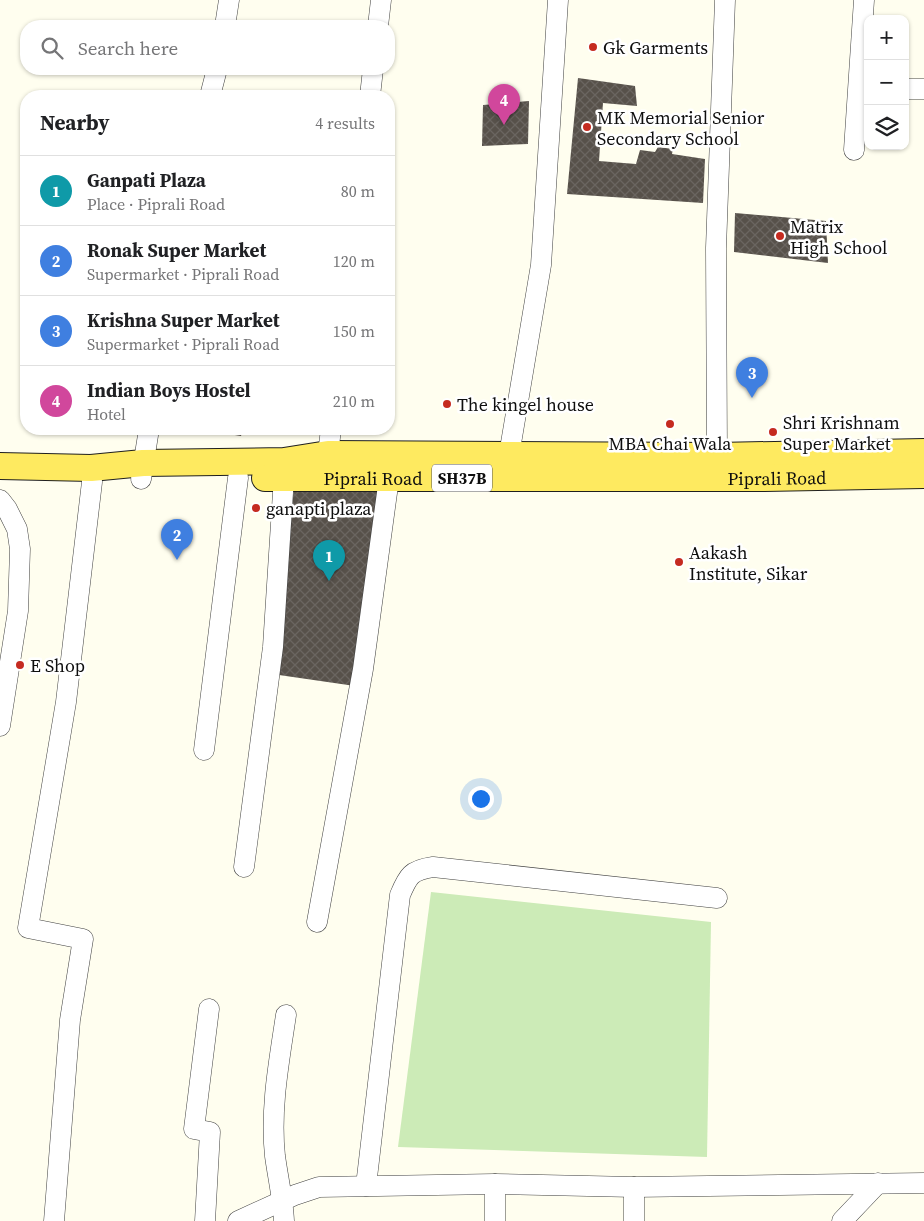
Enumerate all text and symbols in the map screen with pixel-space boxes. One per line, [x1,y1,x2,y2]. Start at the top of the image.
map controls [864,15,909,150]
button: + [864,15,909,60]
search box [20,20,395,75]
icon: search [38,34,66,62]
text: Search here [78,35,178,61]
place label: Gk Garments [603,35,708,60]
marker: Gk Garments [587,41,599,53]
button: − [864,60,909,105]
pin: 4 [488,84,520,125]
place label: MK Memorial Senior Secondary School [597,105,765,151]
button: layers [864,105,909,150]
text: Nearby [40,108,110,137]
text: 4 results [315,112,375,134]
marker: MK Memorial Senior Secondary School [581,121,593,133]
text: Ganpati Plaza [87,167,206,193]
text: 1 [52,180,60,202]
text: 80 m [341,180,375,202]
text: Place · Piprali Road [87,193,225,215]
place label: Matrix High School [790,214,887,260]
marker: Matrix High School [774,230,786,242]
text: Ronak Super Market [87,237,266,263]
text: 2 [52,250,60,272]
text: 120 m [333,250,375,272]
text: Supermarket · Piprali Road [87,263,279,285]
text: Krishna Super Market [87,307,280,333]
text: 3 [52,320,60,342]
text: 150 m [333,320,375,342]
text: Supermarket · Piprali Road [87,333,279,355]
pin: 3 [736,357,768,398]
text: Indian Boys Hostel [87,377,251,403]
text: 4 [52,390,60,412]
text: 210 m [333,390,375,412]
place label: The kingel house [457,392,594,417]
marker: The kingel house [441,398,453,410]
text: Hotel [87,403,126,425]
place label: Shri Krishnam Super Market [783,410,900,456]
marker: MBA Chai Wala [664,418,676,430]
marker: Shri Krishnam Super Market [767,426,779,438]
place label: MBA Chai Wala [608,431,732,456]
road number: SH37B [432,464,492,492]
street label: Piprali Road [728,464,827,491]
street label: Piprali Road [324,466,422,491]
place label: ganapti plaza [266,496,372,521]
marker: ganapti plaza [250,502,262,514]
pin: 2 [161,519,193,560]
pin: 1 [313,540,345,581]
place label: Aakash Institute, Sikar [689,540,808,586]
marker: Aakash Institute, Sikar [673,556,685,568]
place label: E Shop [30,653,85,678]
marker: E Shop [14,659,26,671]
your location [468,786,494,812]

